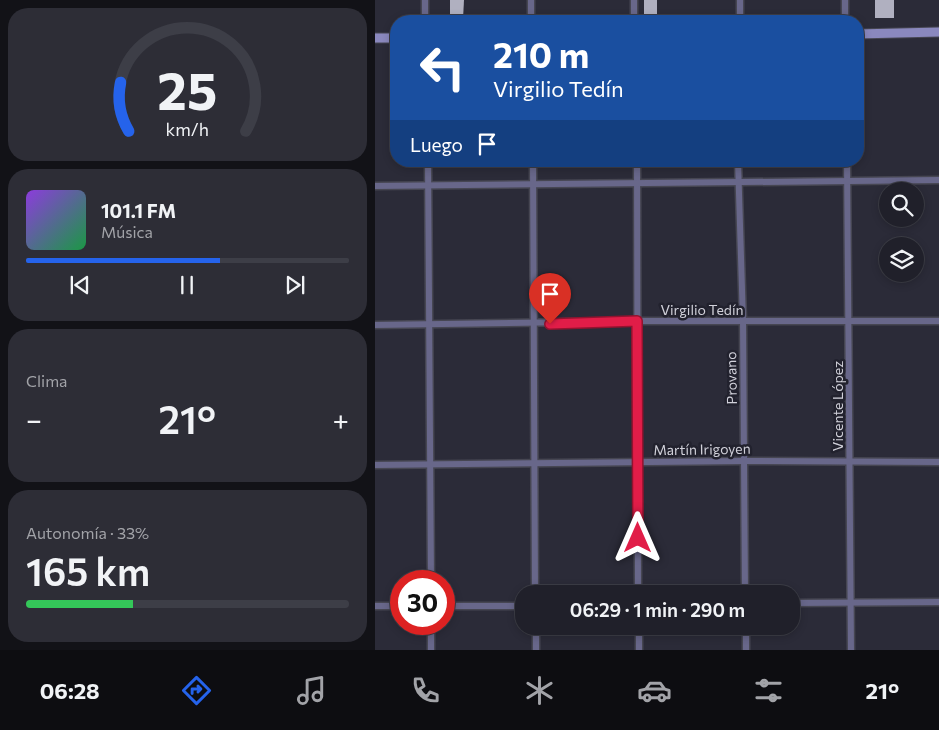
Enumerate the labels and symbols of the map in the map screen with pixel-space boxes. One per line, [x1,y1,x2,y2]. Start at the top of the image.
pin [529,273,571,324]
street label: Virgilio Tedín [660,301,744,318]
street label: Provano [722,351,740,405]
street label: Vicente López [829,361,846,451]
street label: Martín Irigoyen [653,440,751,458]
position arrow [611,511,663,563]
speed limit sign: 30 [390,570,455,635]

